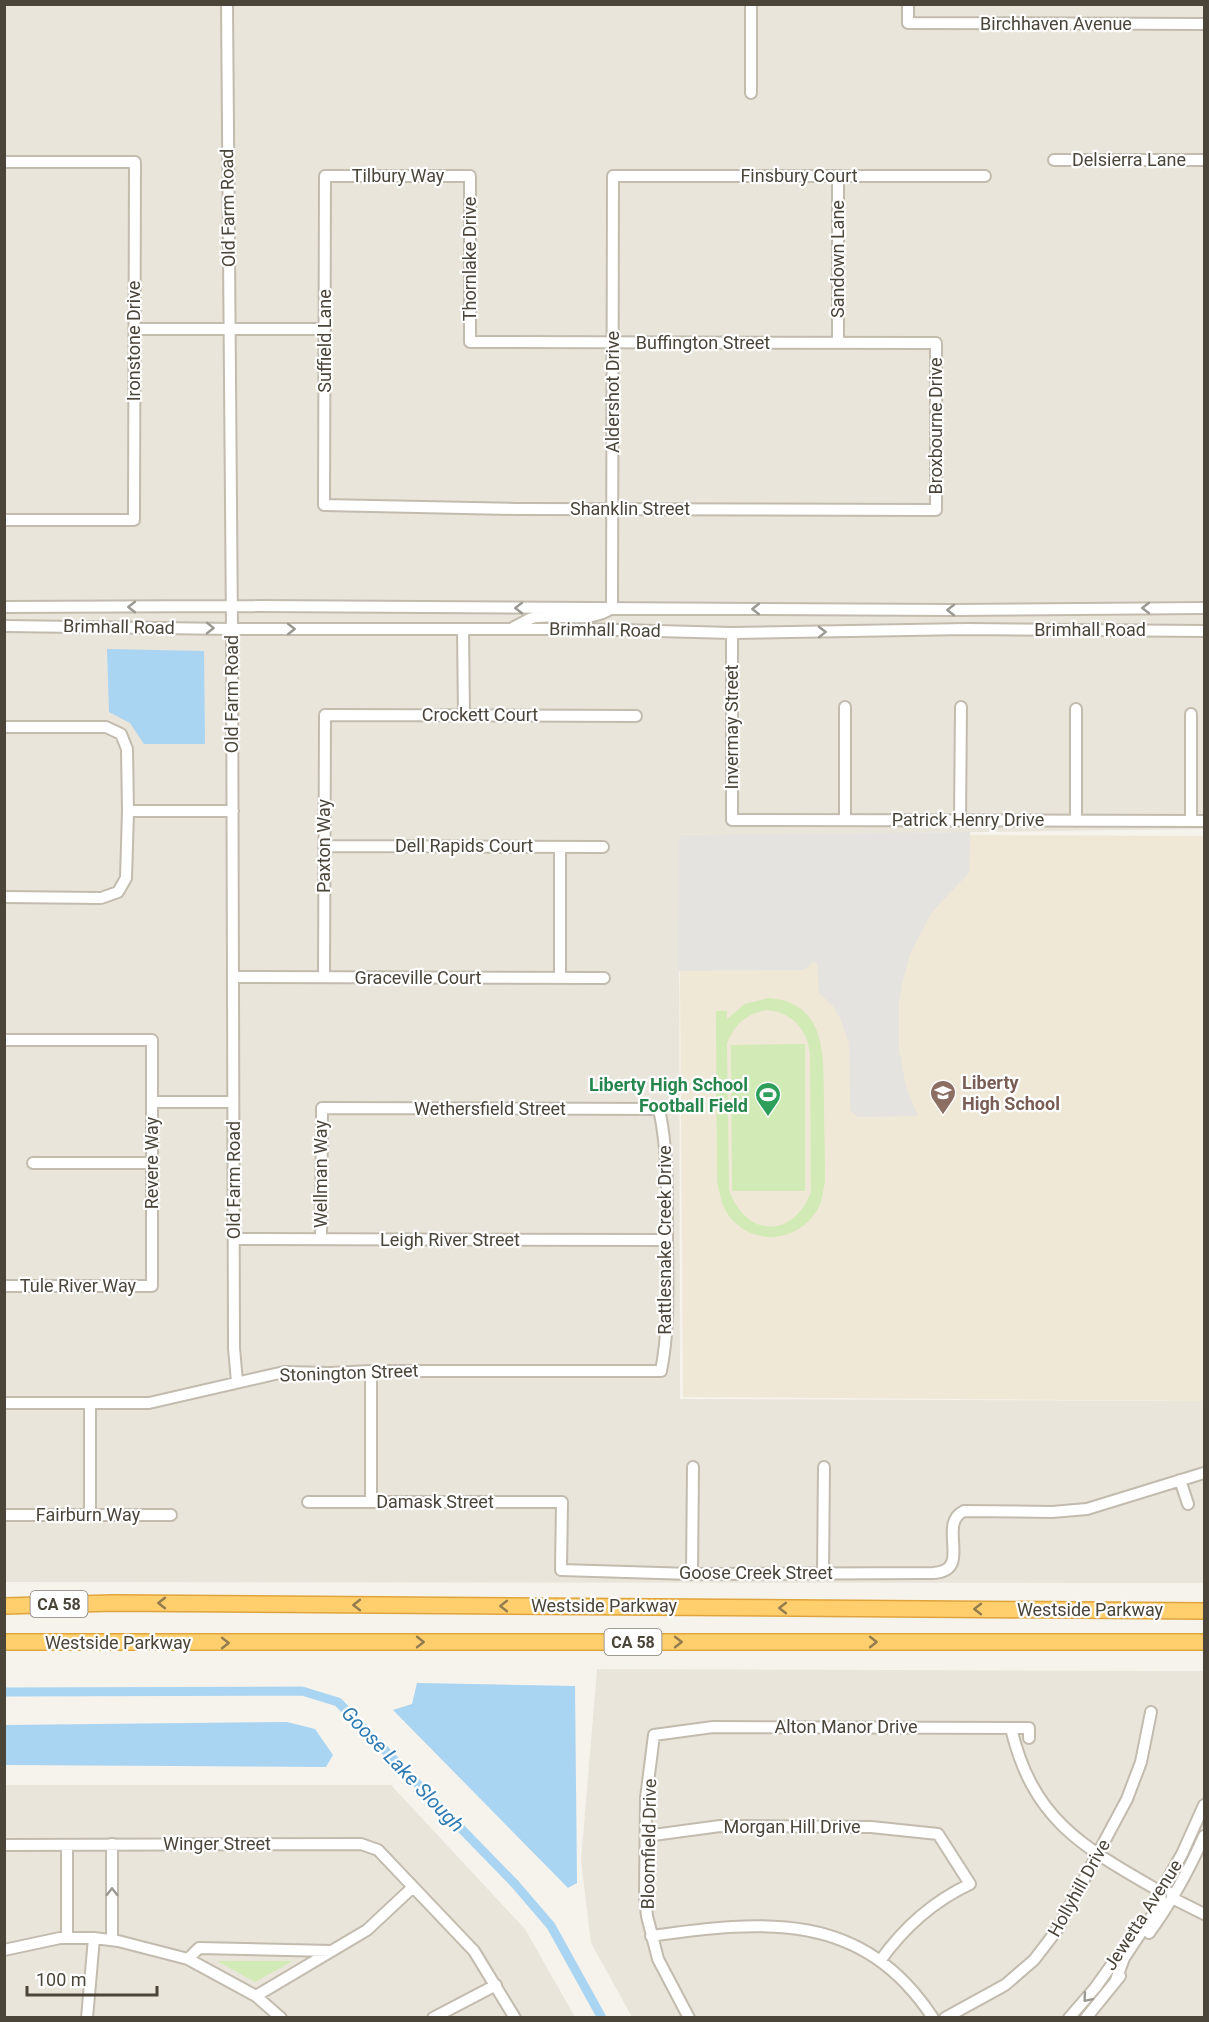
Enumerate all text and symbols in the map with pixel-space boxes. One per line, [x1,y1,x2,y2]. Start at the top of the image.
street label: Birchhaven Avenue [980,13,1132,34]
street label: Old Farm Road [216,149,239,267]
street label: Delsierra Lane [1072,149,1186,170]
street label: Tilbury Way [352,165,445,186]
street label: Finsbury Court [740,165,858,186]
street label: Thornlake Drive [459,197,480,321]
street label: Sandown Lane [827,200,848,318]
street label: Ironstone Drive [123,281,144,401]
street label: Suffield Lane [314,289,335,393]
street label: Aldershot Drive [602,331,623,453]
street label: Buffington Street [636,332,770,353]
street label: Broxbourne Drive [925,358,946,494]
street label: Shanklin Street [570,498,690,519]
one-way arrow [127,601,136,613]
one-way arrow [515,602,524,614]
one-way arrow [1142,602,1151,614]
one-way arrow [752,603,761,615]
one-way arrow [947,604,956,616]
street label: Brimhall Road [63,615,175,638]
street label: Brimhall Road [549,618,661,641]
street label: Brimhall Road [1034,619,1146,640]
one-way arrow [205,622,214,634]
one-way arrow [286,623,295,635]
one-way arrow [817,626,826,638]
street label: Old Farm Road [221,635,242,753]
street label: Invermay Street [721,664,742,790]
street label: Crockett Court [422,704,538,725]
street label: Paxton Way [313,798,334,893]
street label: Patrick Henry Drive [892,809,1044,830]
street label: Dell Rapids Court [395,835,533,856]
street label: Graceville Court [355,967,482,988]
place label: Liberty High School [962,1072,1060,1114]
place label: Liberty High School Football Field [589,1074,748,1116]
school or university icon: Liberty High School [928,1078,958,1116]
sports icon: Liberty High School Football Field [753,1080,783,1118]
street label: Wethersfield Street [414,1098,566,1119]
street label: Revere Way [141,1116,162,1209]
street label: Wellman Way [310,1120,331,1228]
street label: Old Farm Road [223,1121,244,1239]
street label: Rattlesnake Creek Drive [654,1145,675,1335]
street label: Leigh River Street [380,1229,520,1250]
street label: Tule River Way [20,1275,137,1296]
street label: Stonington Street [279,1360,419,1385]
street label: Damask Street [376,1491,494,1512]
street label: Fairburn Way [36,1504,141,1525]
street label: Goose Creek Street [679,1562,833,1583]
road number: CA 58 [31,1591,88,1617]
street label: Westside Parkway [531,1595,678,1616]
one-way arrow [157,1597,166,1610]
one-way arrow [352,1599,361,1611]
street label: Westside Parkway [1017,1599,1164,1620]
one-way arrow [500,1600,509,1612]
one-way arrow [779,1602,788,1614]
one-way arrow [974,1603,983,1615]
road number: CA 58 [604,1629,662,1655]
street label: Westside Parkway [45,1632,192,1653]
one-way arrow [415,1636,424,1649]
one-way arrow [673,1636,682,1648]
one-way arrow [868,1636,877,1648]
one-way arrow [220,1637,229,1649]
water label: Goose Lake Slough [337,1701,469,1837]
street label: Alton Manor Drive [774,1716,918,1737]
street label: Bloomfield Drive [637,1778,660,1910]
street label: Morgan Hill Drive [723,1816,861,1837]
street label: Winger Street [163,1833,271,1854]
street label: Hollyhill Drive [1043,1835,1114,1940]
street label: Jewetta Avenue [1099,1856,1186,1974]
one-way arrow [106,1888,118,1897]
scale bar [27,1959,158,1997]
text: 100 m [36,1969,87,1990]
one-way arrow [1083,1991,1094,2002]

